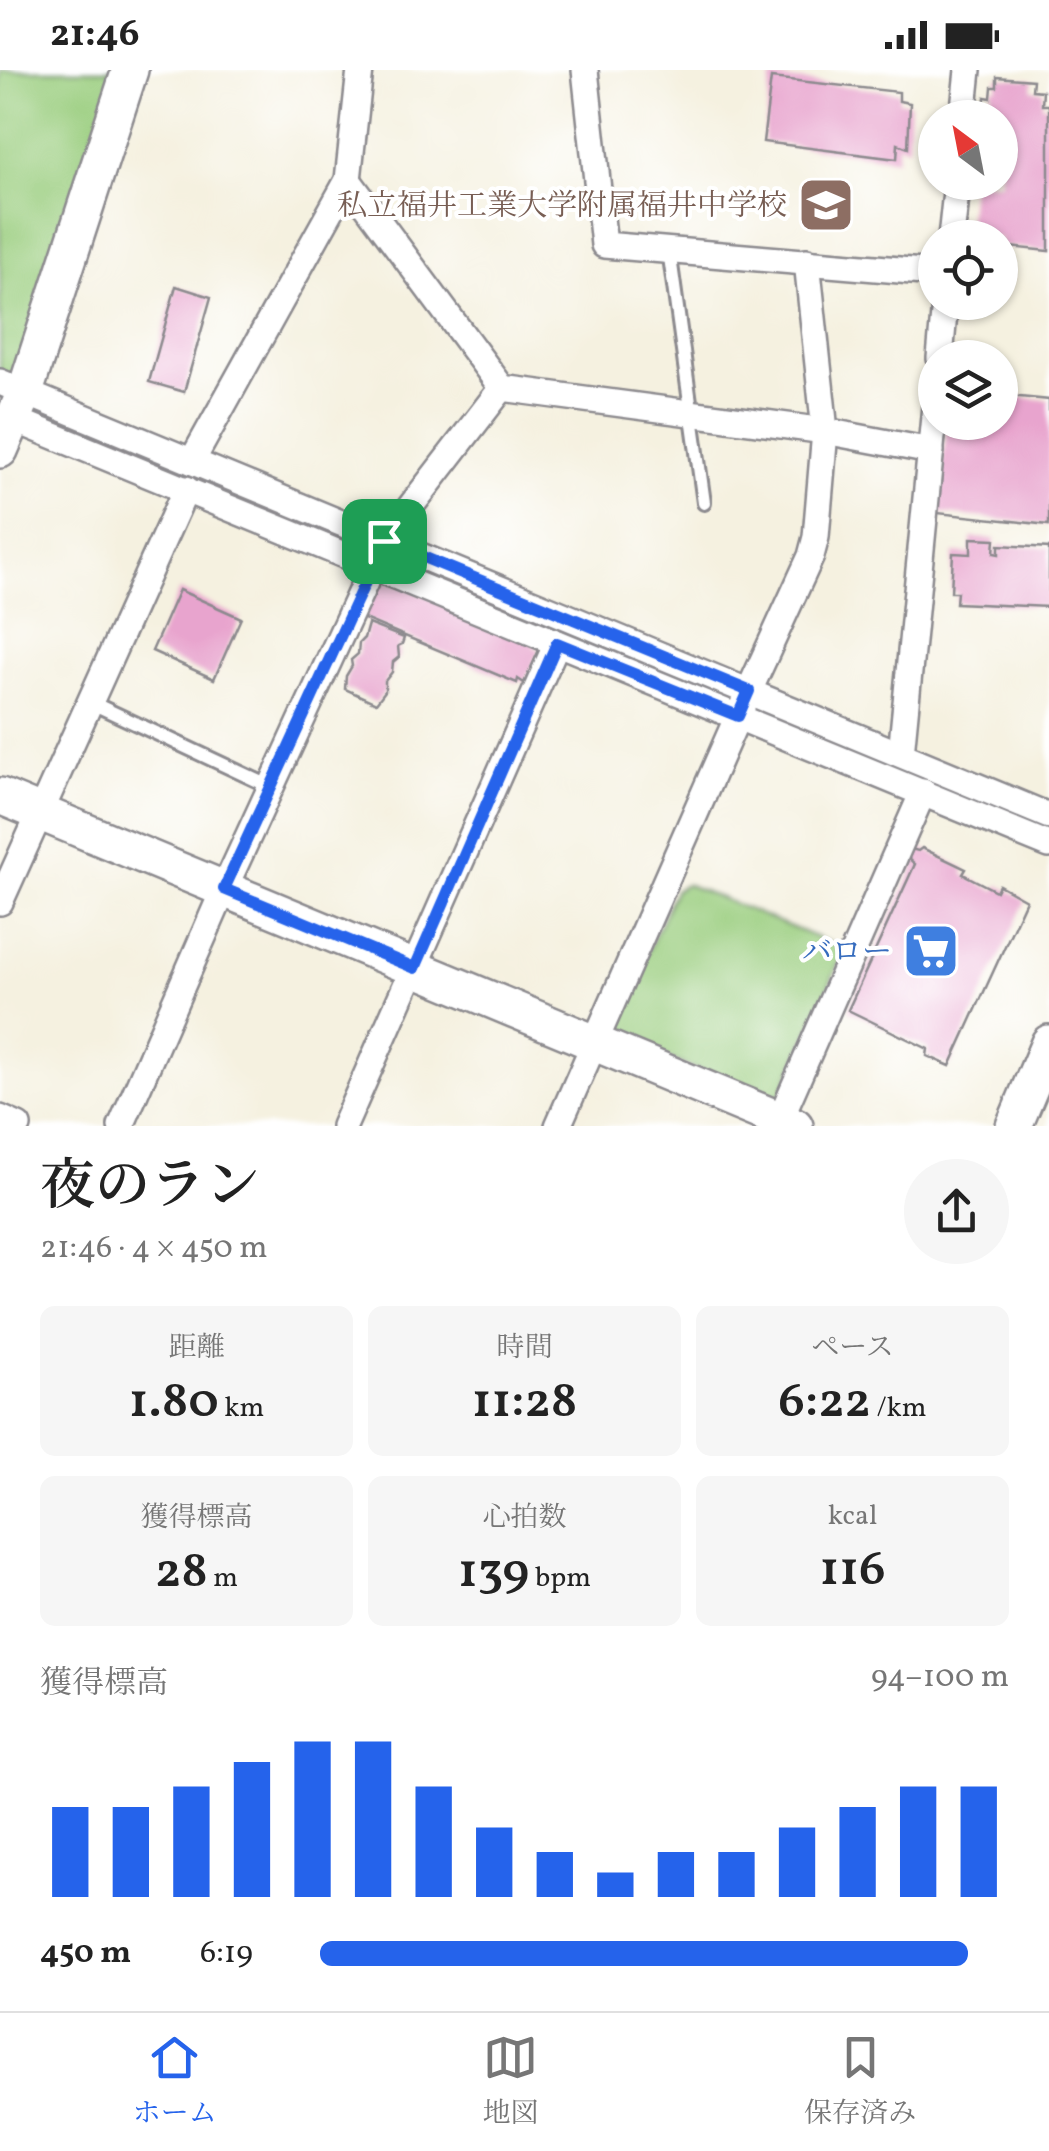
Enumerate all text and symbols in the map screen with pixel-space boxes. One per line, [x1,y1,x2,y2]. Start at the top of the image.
text: 21:46 [50,9,140,62]
north arrow [918,100,1018,200]
map controls [918,100,1018,440]
school or university icon: 私立福井工業大学附属福井中学校 [796,175,856,235]
place label: 私立福井工業大学附属福井中学校 [337,186,787,228]
button: locate [918,220,1018,320]
button: layers [918,340,1018,440]
pin [342,499,427,584]
icon: arrive [357,514,412,569]
supermarket icon: バロー [901,921,961,981]
place label: バロー [802,932,892,974]
text: 夜のラン [40,1151,260,1227]
button: share [904,1159,1009,1264]
text: 21:46 · 4 × 450 m [40,1227,268,1271]
text: 距離 [168,1329,225,1368]
text: 時間 [496,1329,553,1368]
text: ペース [811,1329,894,1368]
text: 1.80 [129,1368,219,1438]
text: 11:28 [472,1368,577,1438]
text: 6:22 [778,1368,871,1438]
text: km [219,1389,264,1428]
text: /km [871,1389,927,1428]
text: kcal [828,1497,877,1536]
text: 獲得標高 [140,1499,253,1538]
text: 心拍数 [482,1499,567,1538]
text: 116 [819,1536,886,1606]
text: 28 [155,1538,208,1608]
text: 139 [458,1538,529,1608]
text: m [208,1559,238,1598]
text: bpm [529,1559,591,1598]
text: 94–100 m [871,1656,1009,1700]
text: 獲得標高 [40,1663,168,1707]
text: 450 m [40,1932,131,1976]
text: 6:19 [200,1932,253,1976]
tab: ホーム [133,2030,217,2134]
tab: 地図 [482,2030,538,2134]
tab: 保存済み [804,2030,916,2134]

